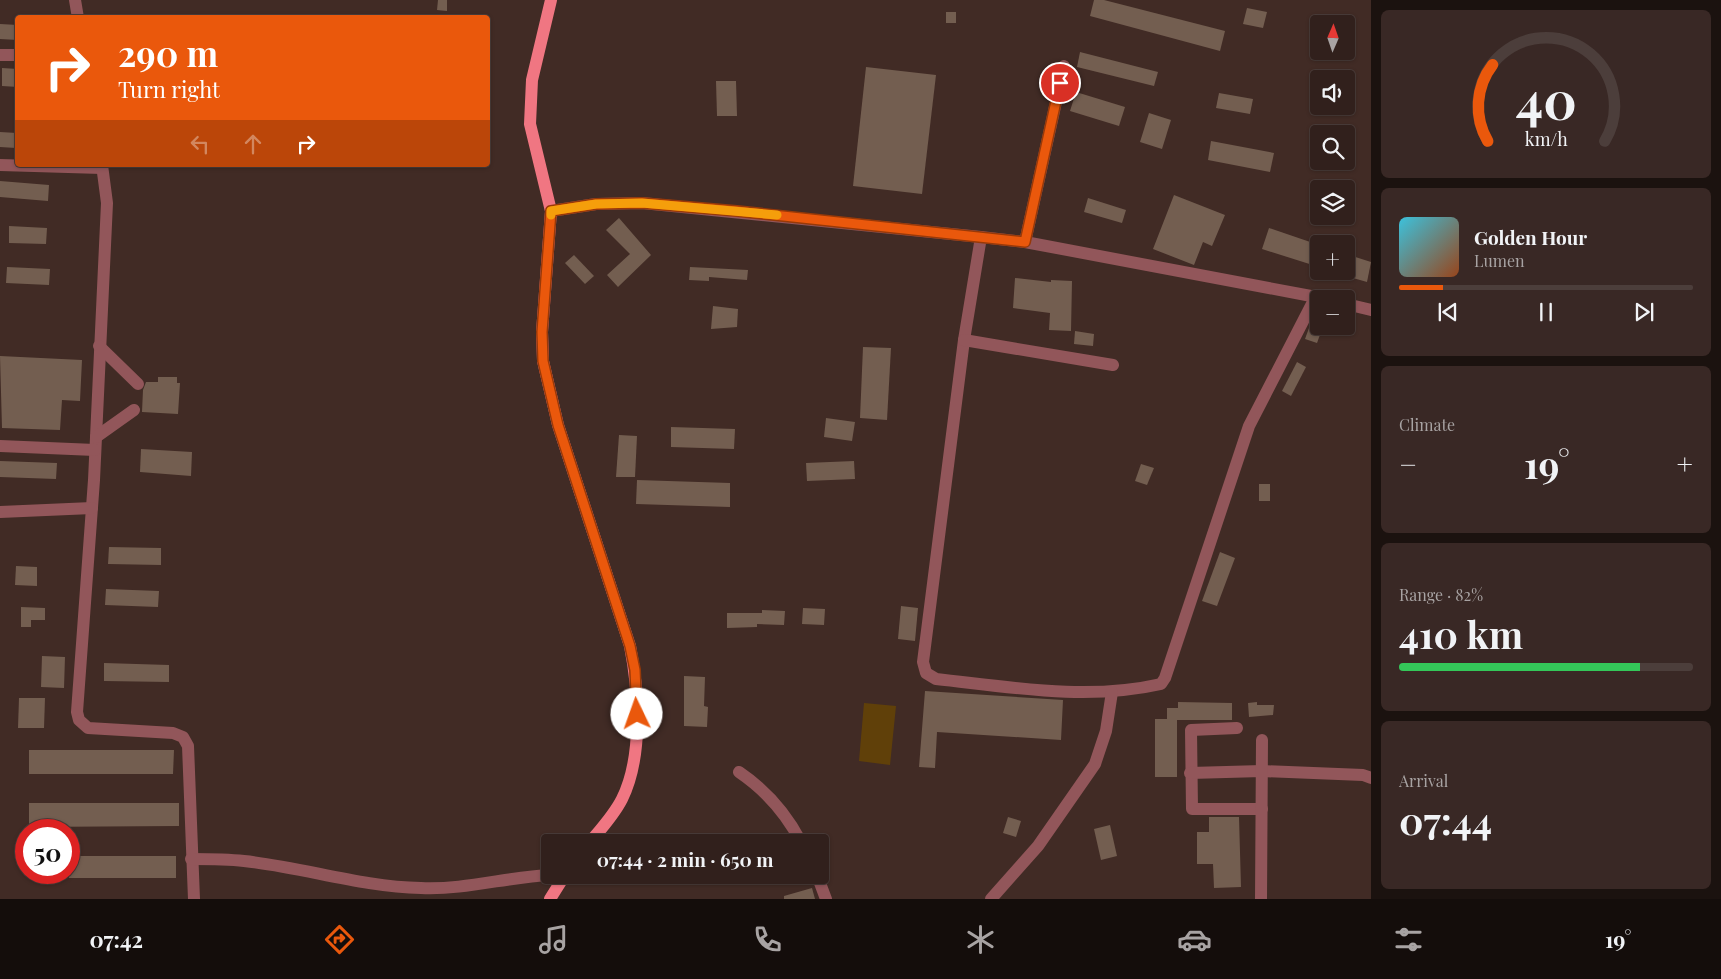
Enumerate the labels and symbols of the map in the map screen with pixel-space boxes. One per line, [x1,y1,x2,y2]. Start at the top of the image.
north arrow [1310,15,1355,60]
pin [1039,62,1081,104]
position arrow [610,687,662,739]
speed limit sign: 50 [15,819,80,884]

